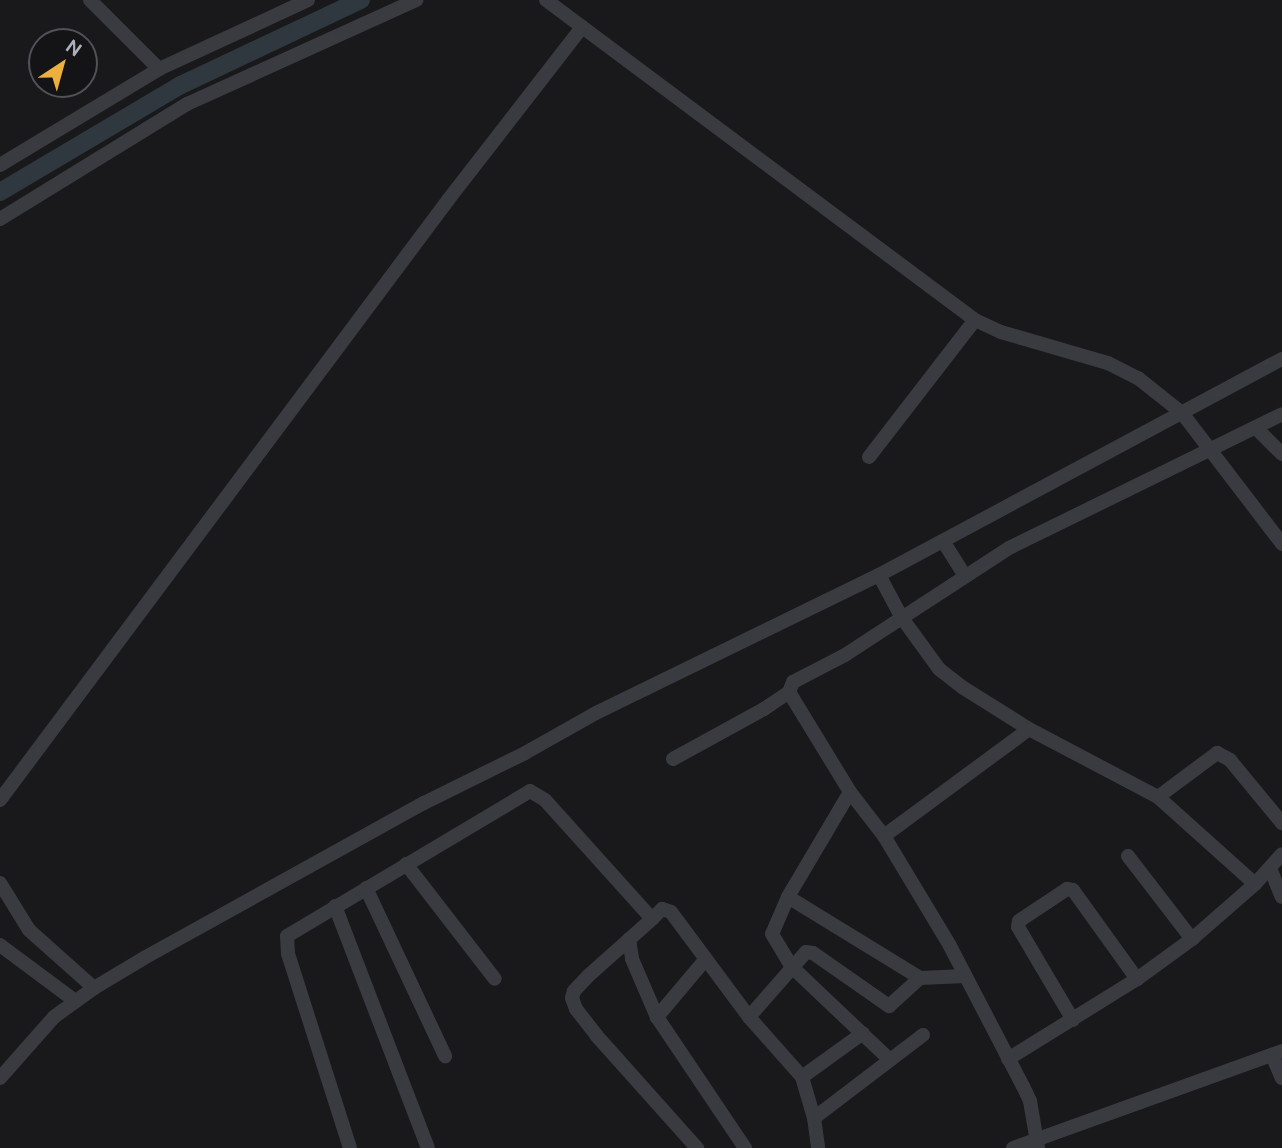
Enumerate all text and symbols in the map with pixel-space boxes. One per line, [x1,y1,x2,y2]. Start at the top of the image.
north arrow [28,28,98,98]
text: N [62,35,86,61]

